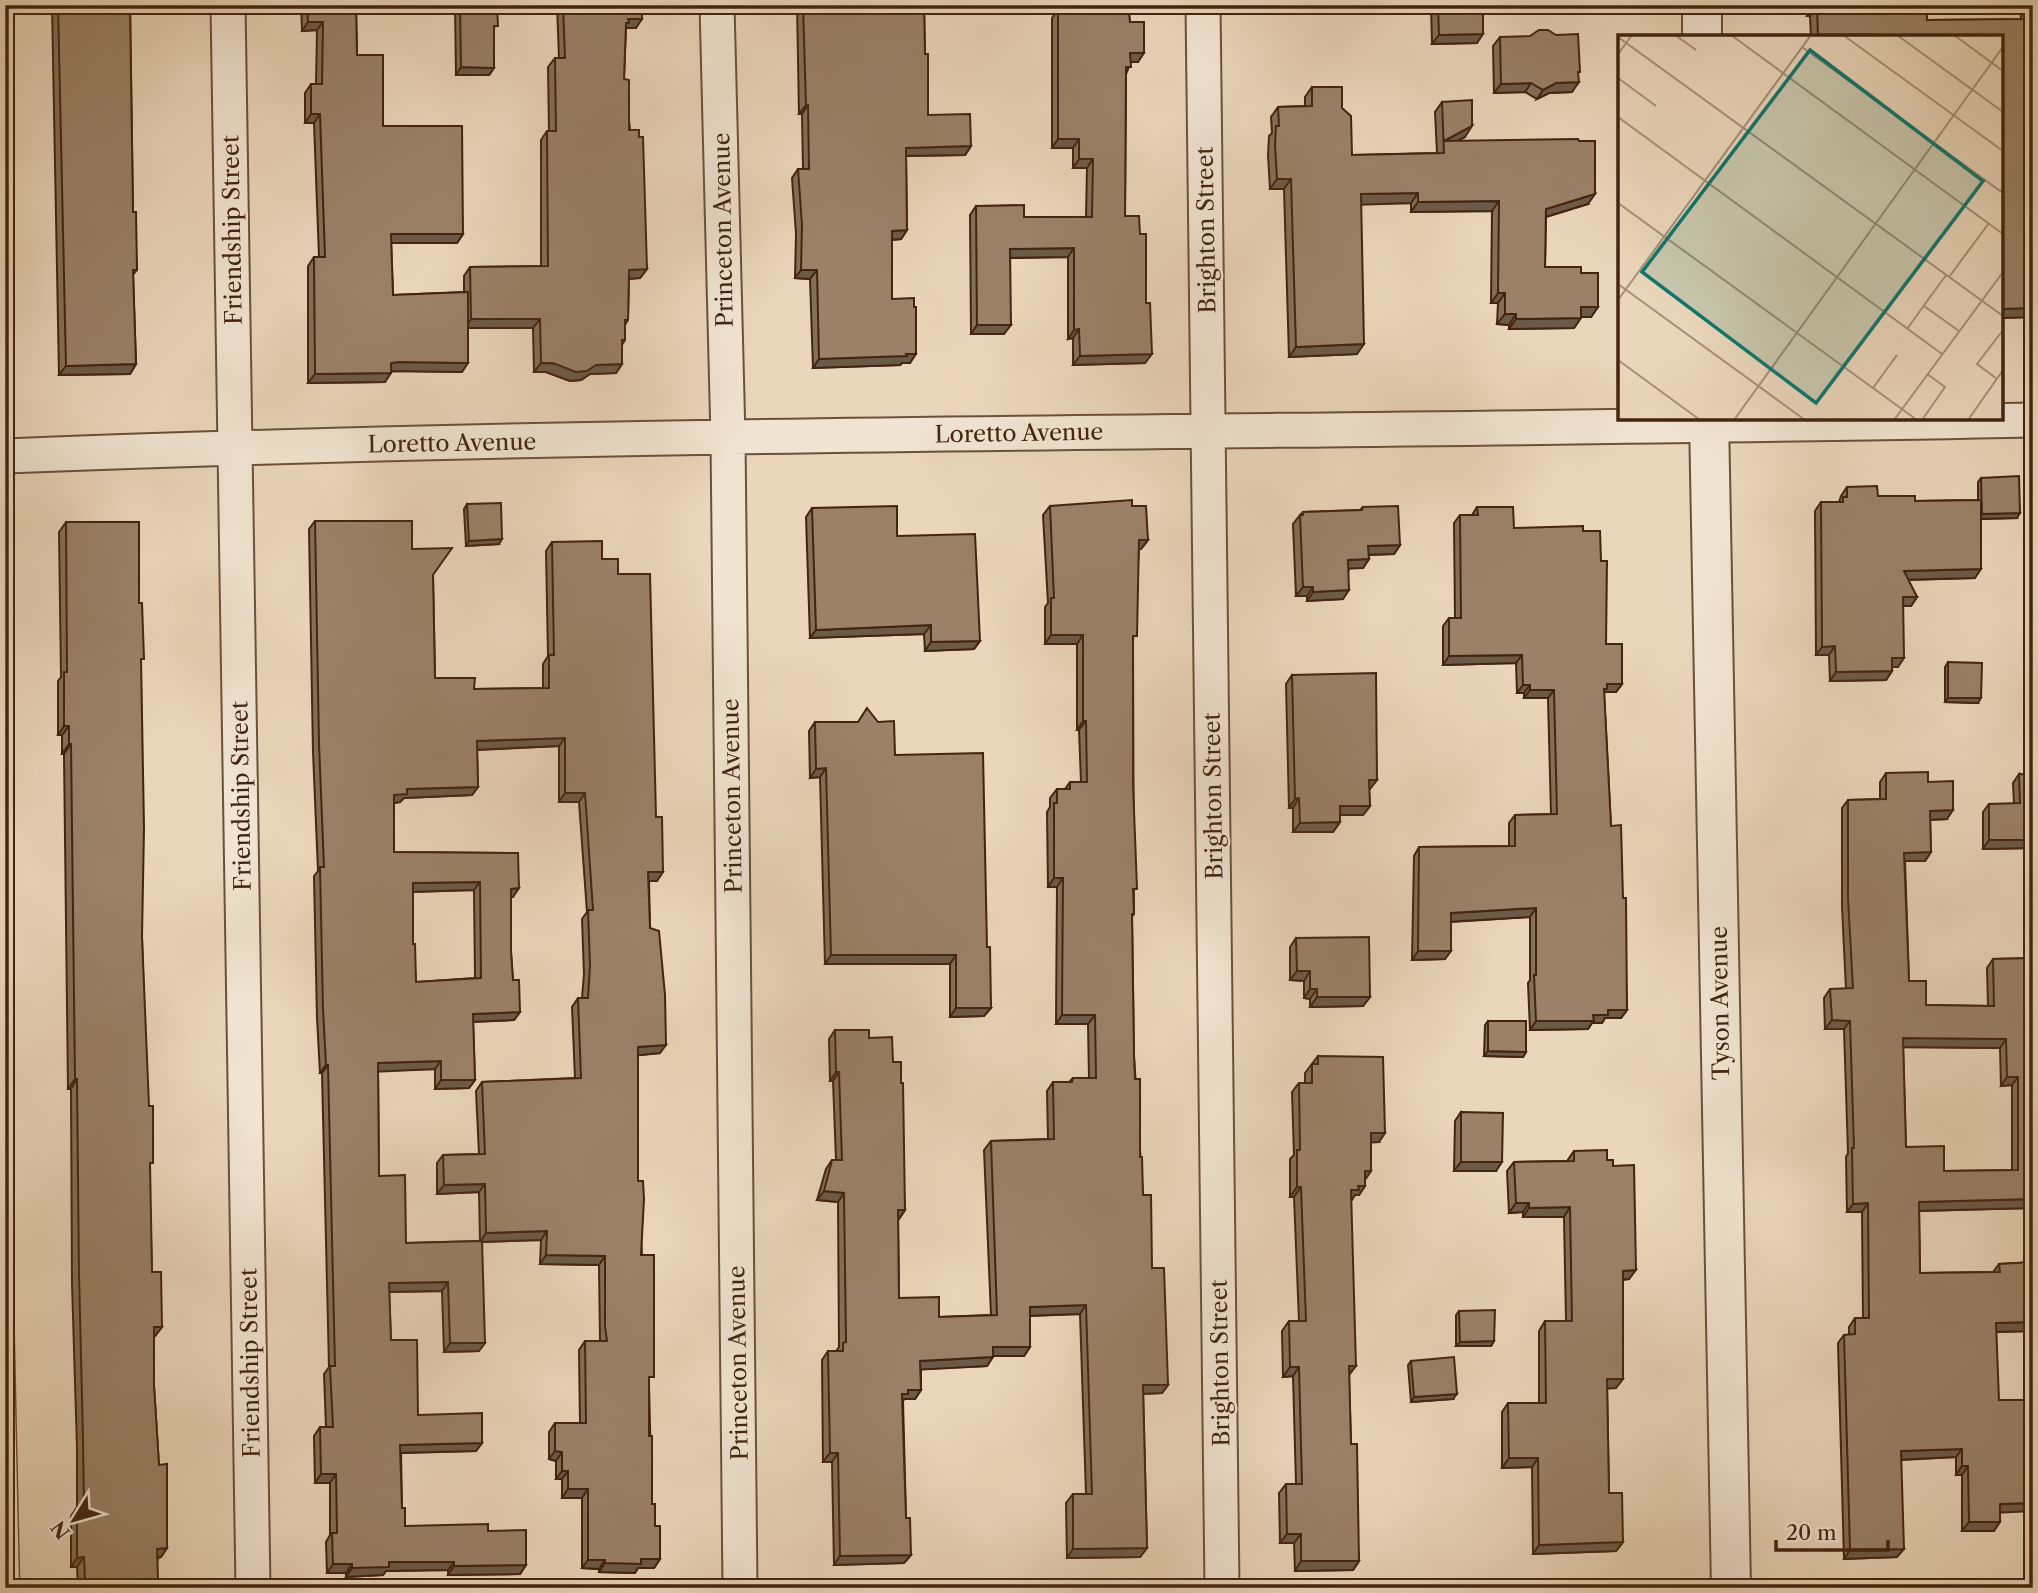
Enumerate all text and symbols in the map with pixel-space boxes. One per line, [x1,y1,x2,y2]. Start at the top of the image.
inset map [1618,35,2003,420]
street label: Princeton Avenue [707,132,739,328]
street label: Friendship Street [216,135,248,325]
street label: Brighton Street [1191,146,1221,314]
street label: Loretto Avenue [934,418,1104,448]
street label: Loretto Avenue [367,428,537,458]
street label: Princeton Avenue [716,698,748,894]
street label: Friendship Street [225,701,257,891]
street label: Brighton Street [1198,712,1228,880]
street label: Tyson Avenue [1705,926,1735,1080]
street label: Princeton Avenue [722,1265,754,1461]
street label: Friendship Street [234,1268,266,1458]
street label: Brighton Street [1205,1279,1235,1447]
north arrow [38,1484,108,1554]
scale bar [1776,1509,1888,1553]
text: N [47,1516,75,1543]
text: 20 m [1786,1520,1837,1545]

